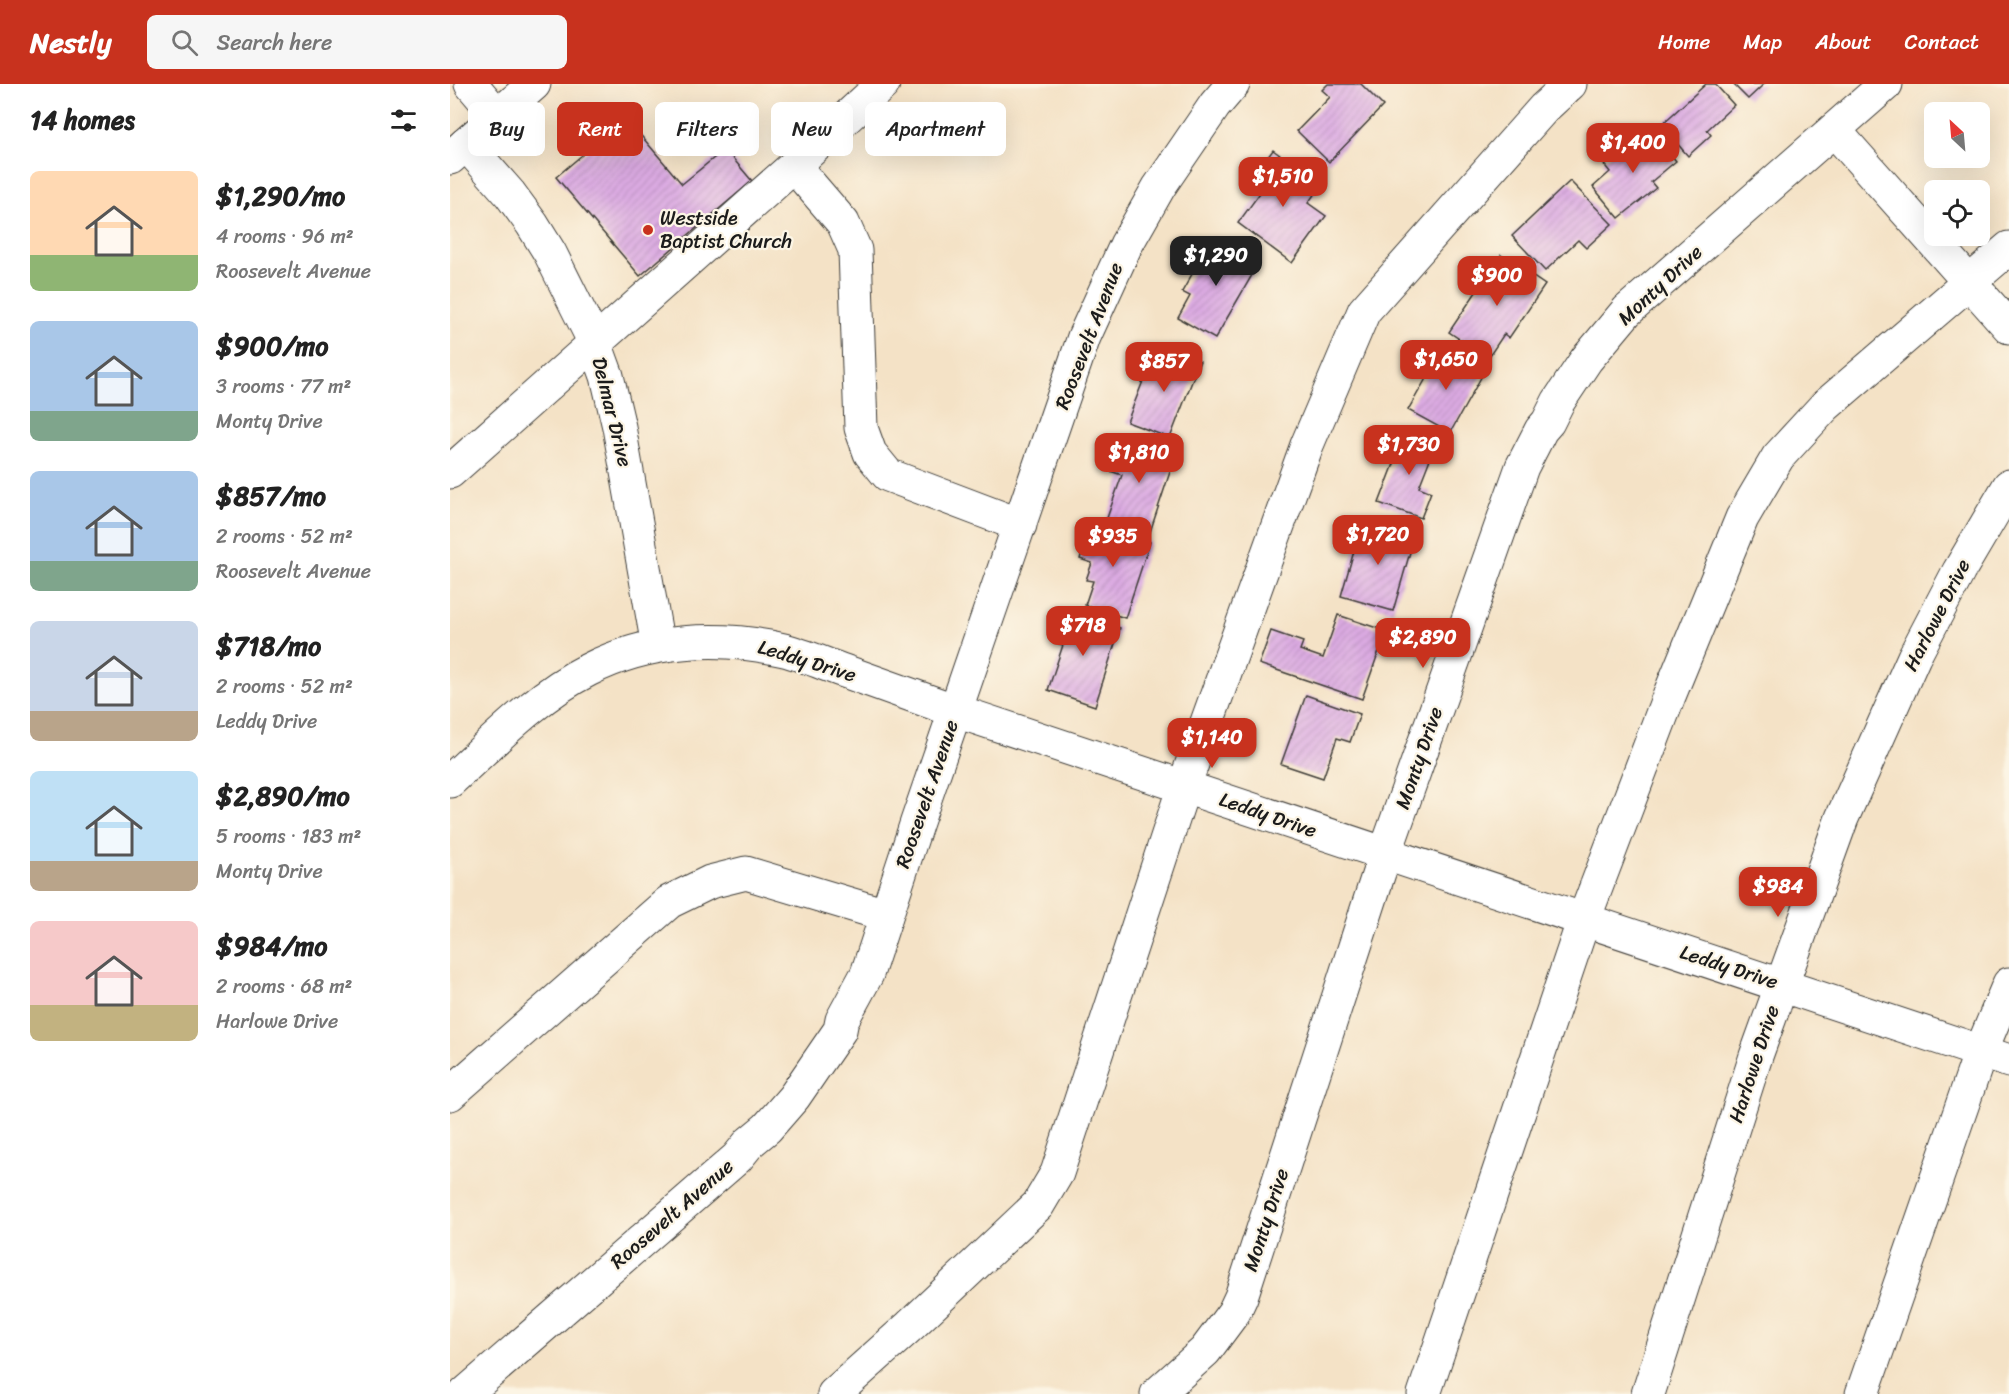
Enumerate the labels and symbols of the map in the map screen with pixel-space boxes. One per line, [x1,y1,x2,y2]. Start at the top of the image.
north arrow [1924,102,1990,168]
pin: $1,400 [1584,123,1682,174]
pin: $1,510 [1234,157,1332,208]
place label: Westside Baptist Church [660,201,792,259]
marker: Westside Baptist Church [641,223,655,237]
pin: $1,290 [1167,236,1265,287]
street label: Monty Drive [1609,236,1711,334]
pin: $900 [1461,256,1533,307]
street label: Roosevelt Avenue [1045,257,1133,415]
pin: $1,650 [1397,340,1495,391]
pin: $857 [1128,342,1200,393]
street label: Delmar Drive [581,353,643,471]
pin: $1,730 [1360,425,1458,476]
pin: $1,810 [1090,433,1188,484]
pin: $1,720 [1329,515,1427,566]
pin: $935 [1077,517,1149,568]
street label: Harlowe Drive [1894,553,1980,677]
pin: $718 [1047,606,1119,657]
pin: $2,890 [1374,618,1472,669]
street label: Leddy Drive [753,629,861,693]
street label: Monty Drive [1385,702,1453,814]
street label: Roosevelt Avenue [885,715,969,873]
pin: $1,140 [1163,718,1261,769]
street label: Leddy Drive [1214,782,1322,848]
pin: $984 [1742,867,1814,918]
street label: Leddy Drive [1675,935,1783,999]
street label: Harlowe Drive [1718,1000,1790,1128]
street label: Roosevelt Avenue [602,1150,742,1278]
street label: Monty Drive [1233,1164,1299,1276]

